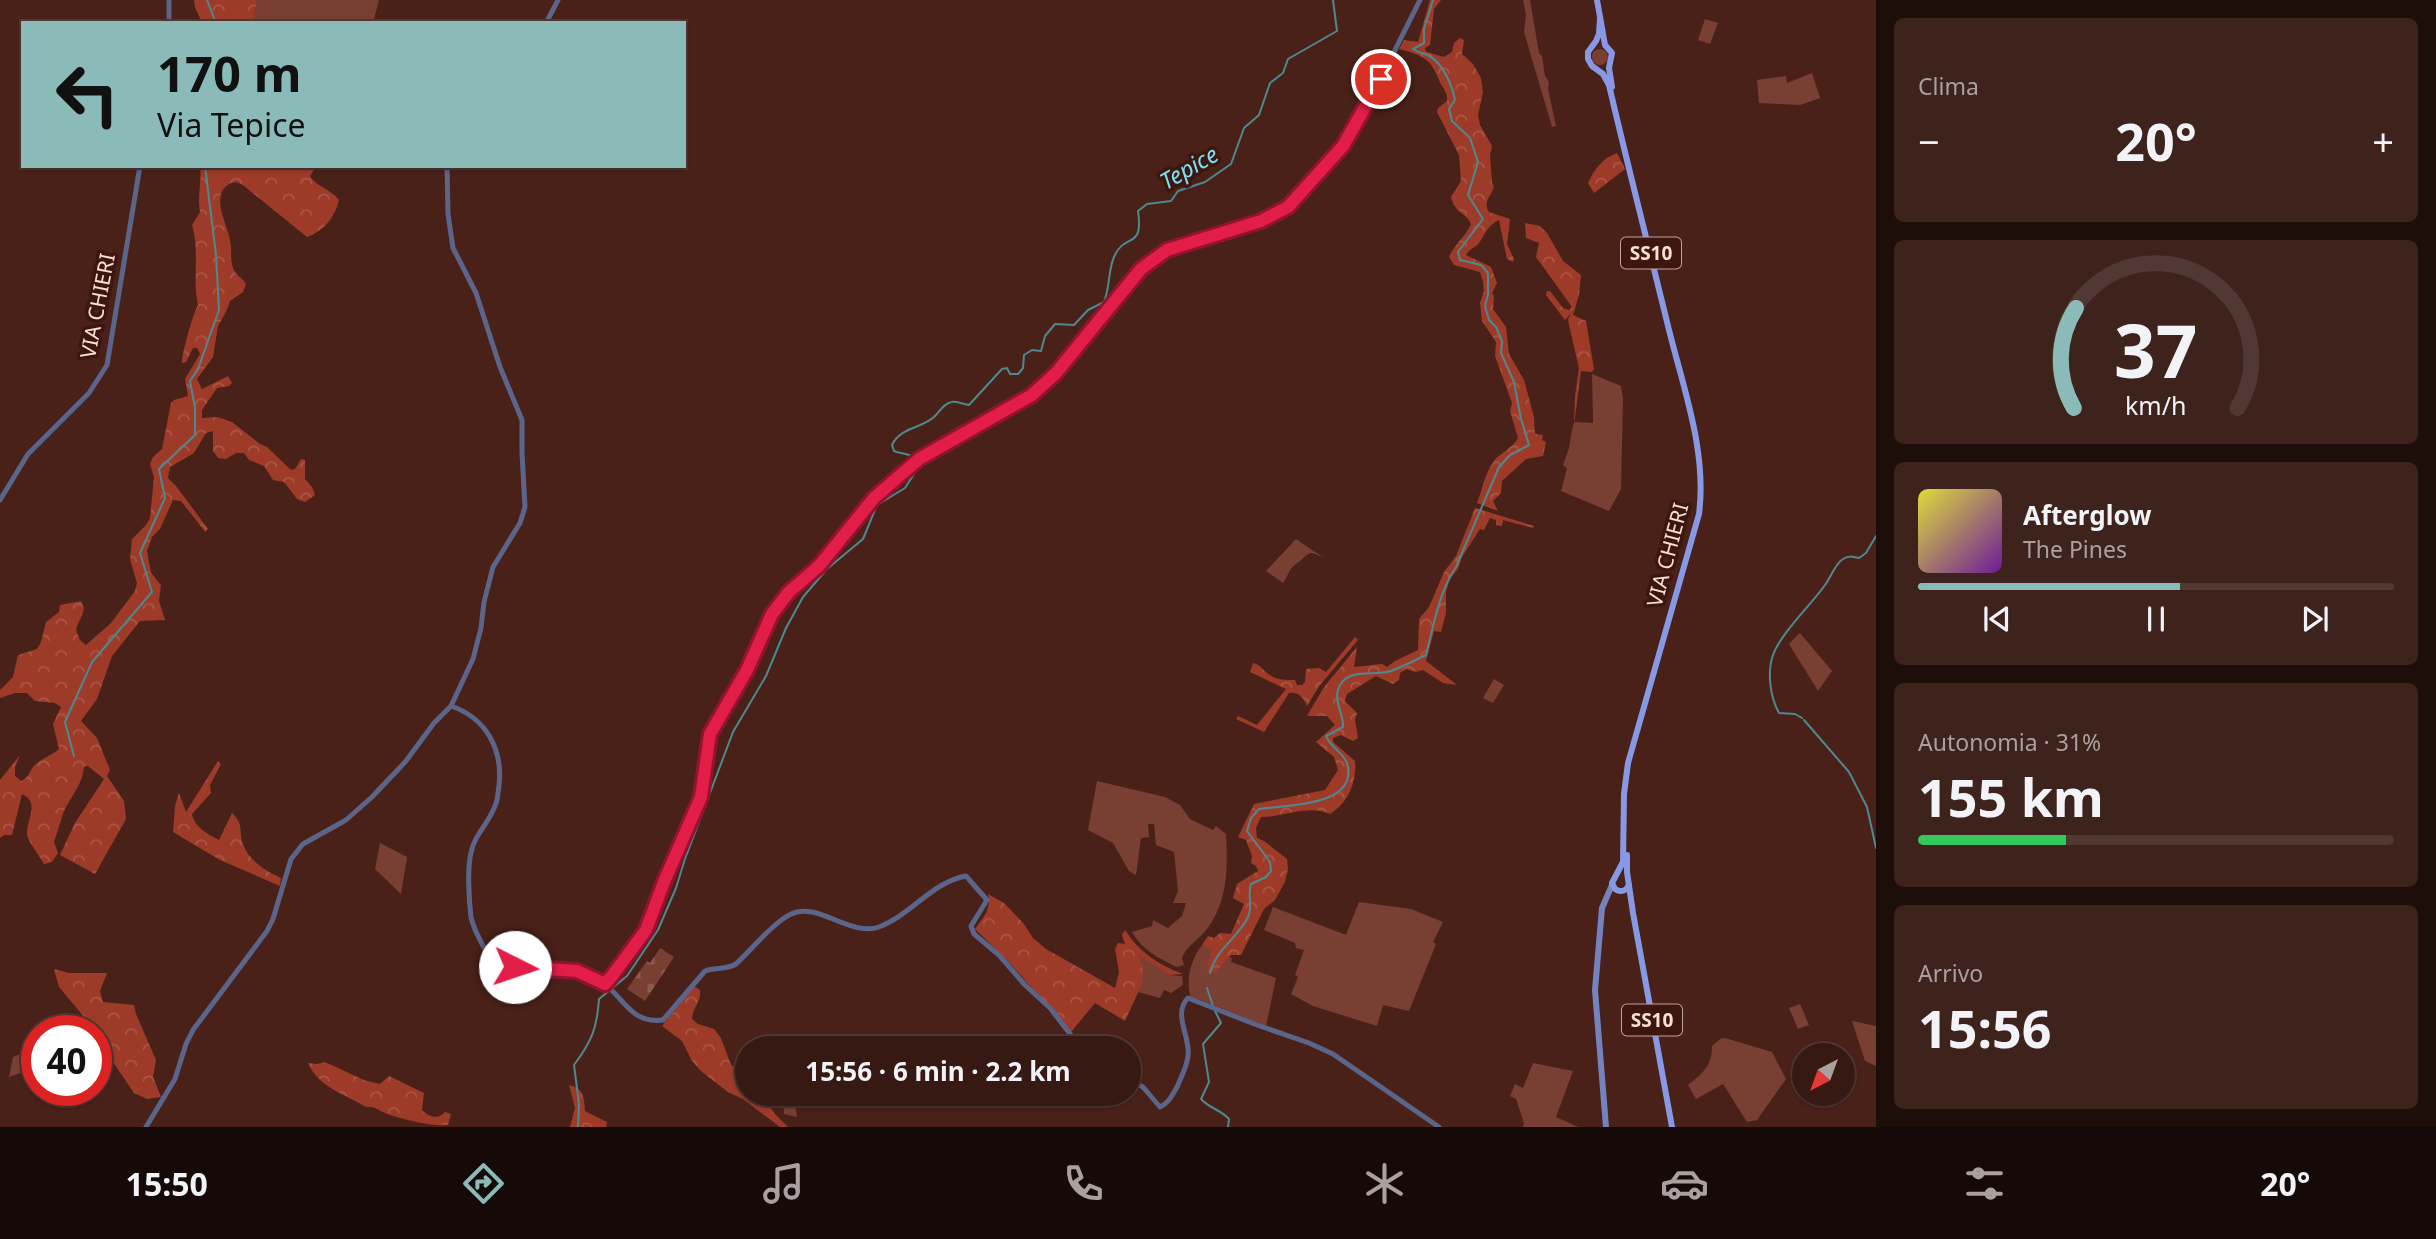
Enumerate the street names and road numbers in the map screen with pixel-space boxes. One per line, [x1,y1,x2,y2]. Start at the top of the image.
road number: SS10 [1621,238,1681,268]
street label: VIA CHIERI [73,251,121,361]
street label: VIA CHIERI [1640,500,1694,610]
road number: SS10 [1622,1004,1682,1036]

